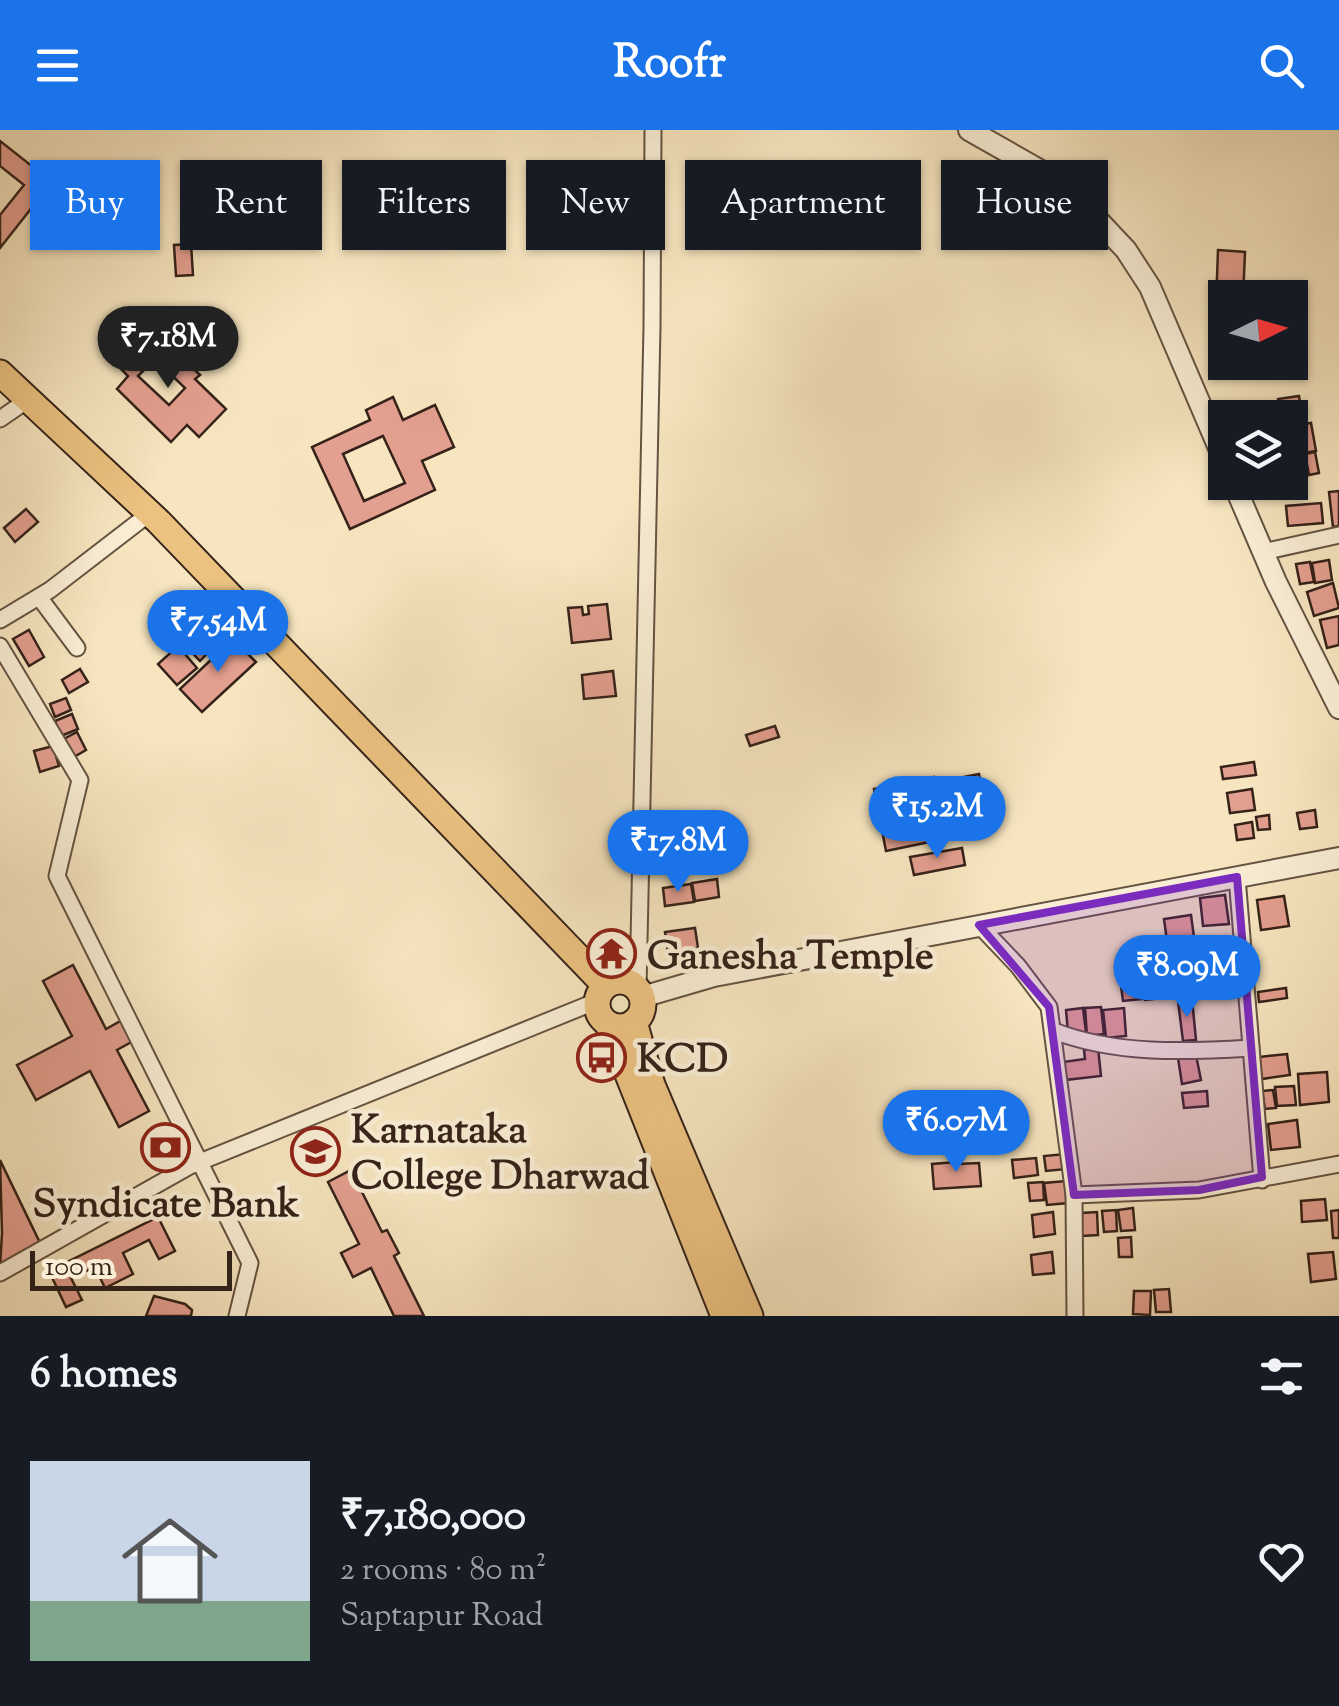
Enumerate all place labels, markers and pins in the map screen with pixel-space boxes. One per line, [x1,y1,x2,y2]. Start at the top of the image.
pin: ₹7.18M [87,306,249,391]
pin: ₹7.54M [137,590,299,675]
pin: ₹15.2M [856,776,1018,861]
pin: ₹17.8M [597,810,759,895]
temple icon: Ganesha Temple [586,928,638,980]
place label: Ganesha Temple [647,930,934,987]
pin: ₹8.09M [1106,935,1268,1020]
bus stop icon: KCD [576,1031,628,1083]
place label: KCD [637,1033,728,1090]
pin: ₹6.07M [875,1090,1037,1175]
place label: Karnataka College Dharwad [351,1104,650,1207]
bank icon: Syndicate Bank [140,1121,192,1173]
school or university icon: Karnataka College Dharwad [290,1125,342,1177]
place label: Syndicate Bank [33,1178,300,1235]

